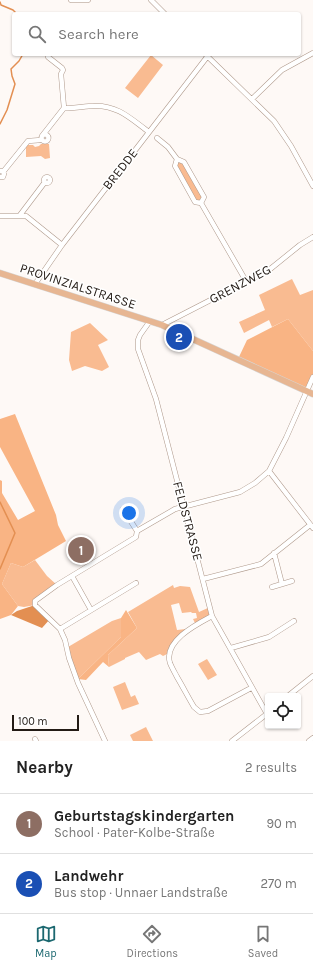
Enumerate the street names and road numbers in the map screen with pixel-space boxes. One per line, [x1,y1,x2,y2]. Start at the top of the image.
street label: BREDDE [99,146,141,192]
street label: PROVINZIALSTRASSE [18,260,138,312]
street label: GRENZWEG [207,262,273,306]
street label: FELDSTRASSE [170,480,206,562]

